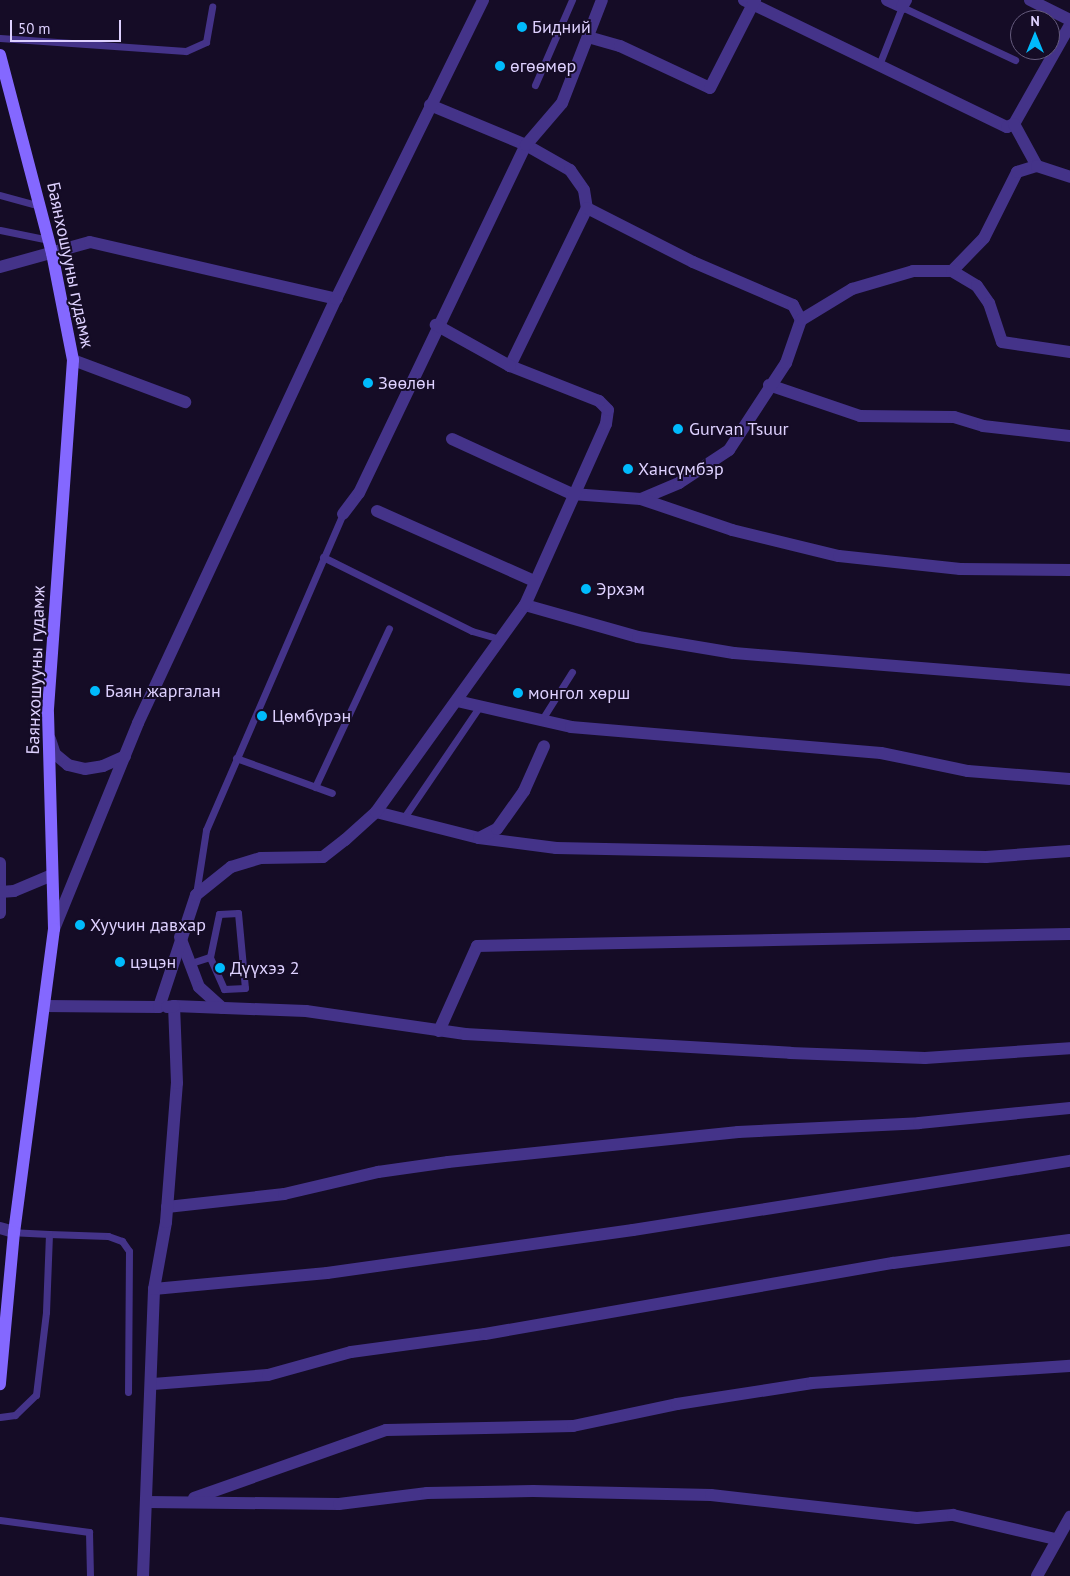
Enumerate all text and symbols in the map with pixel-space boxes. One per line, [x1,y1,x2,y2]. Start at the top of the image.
scale bar [12,10,124,42]
north arrow [1010,10,1060,60]
text: N [1030,12,1040,30]
place label: Бидний [532,16,591,38]
text: 50 m [18,19,51,38]
marker: Бидний [516,21,528,33]
place label: өгөөмөр [510,55,576,77]
marker: өгөөмөр [494,60,506,72]
street label: Баянхошууны гудамж [42,180,98,350]
place label: Зөөлөн [378,372,435,394]
marker: Зөөлөн [362,377,374,389]
place label: Gurvan Tsuur [689,418,789,440]
marker: Gurvan Tsuur [671,422,685,436]
place label: Хансүмбэр [638,458,724,480]
marker: Хансүмбэр [622,463,634,475]
place label: Эрхэм [596,578,645,600]
marker: Эрхэм [580,583,592,595]
street label: Баянхошууны гудамж [22,585,50,755]
place label: Баян жаргалан [105,680,221,702]
place label: монгол хөрш [528,682,630,704]
marker: Баян жаргалан [89,685,101,697]
marker: монгол хөрш [512,687,524,699]
place label: Цөмбүрэн [272,705,351,727]
marker: Цөмбүрэн [256,710,268,722]
place label: Хуучин давхар [90,914,206,936]
marker: Хуучин давхар [74,919,86,931]
place label: цэцэн [130,951,176,973]
marker: цэцэн [114,956,126,968]
place label: Дүүхээ 2 [230,957,300,979]
marker: Дүүхээ 2 [214,962,226,974]

